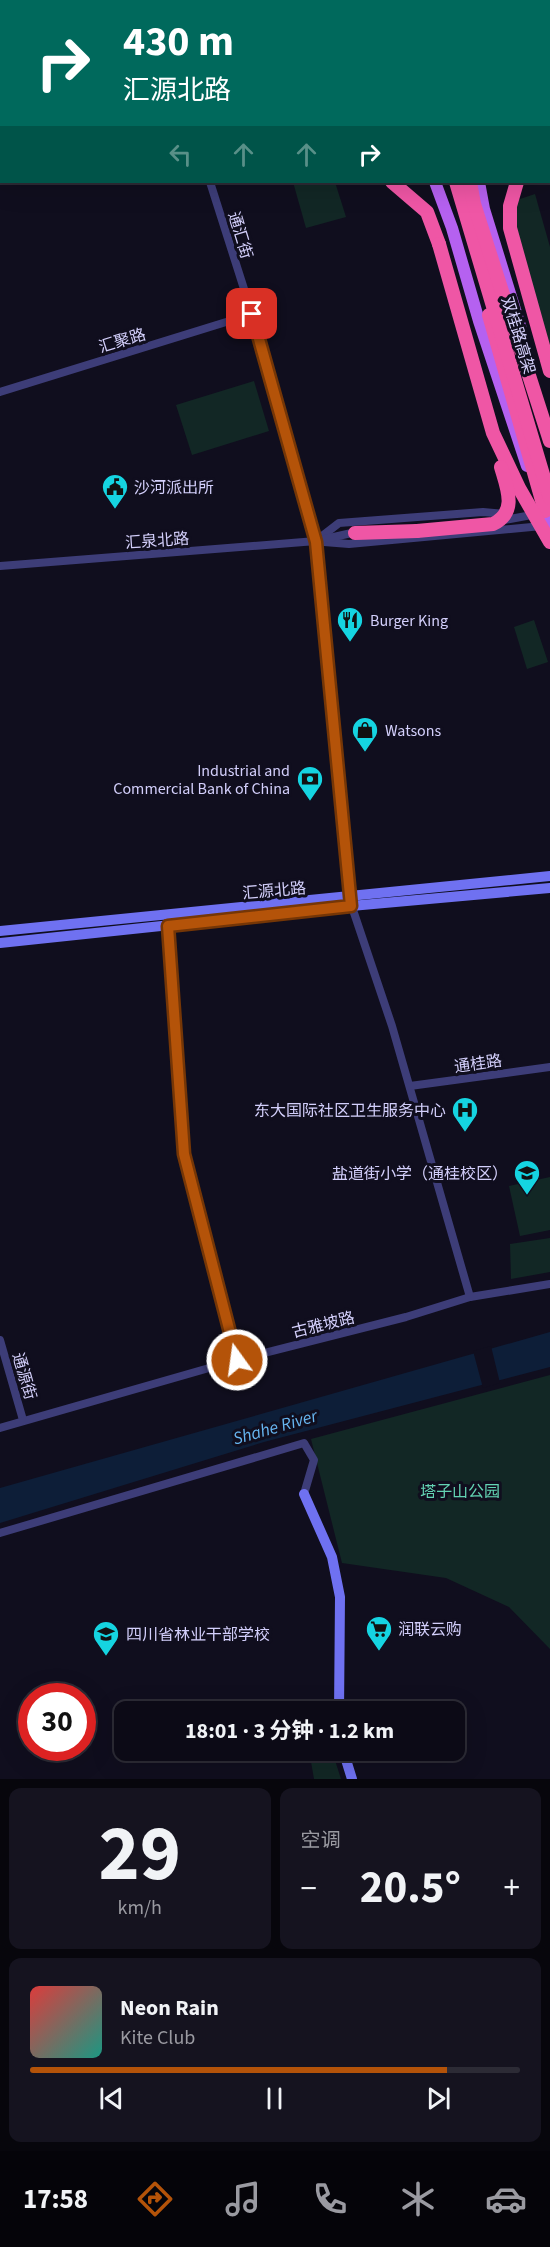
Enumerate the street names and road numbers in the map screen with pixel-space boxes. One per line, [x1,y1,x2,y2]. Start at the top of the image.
street label: 通汇街 [223,209,258,261]
street label: 双桂路高架 [496,294,540,377]
street label: 汇聚路 [96,323,148,358]
street label: 汇泉北路 [124,528,190,554]
street label: 汇源北路 [241,877,307,905]
street label: 通桂路 [453,1050,503,1078]
street label: 古雅坡路 [290,1307,357,1343]
street label: 通源街 [7,1350,41,1402]

